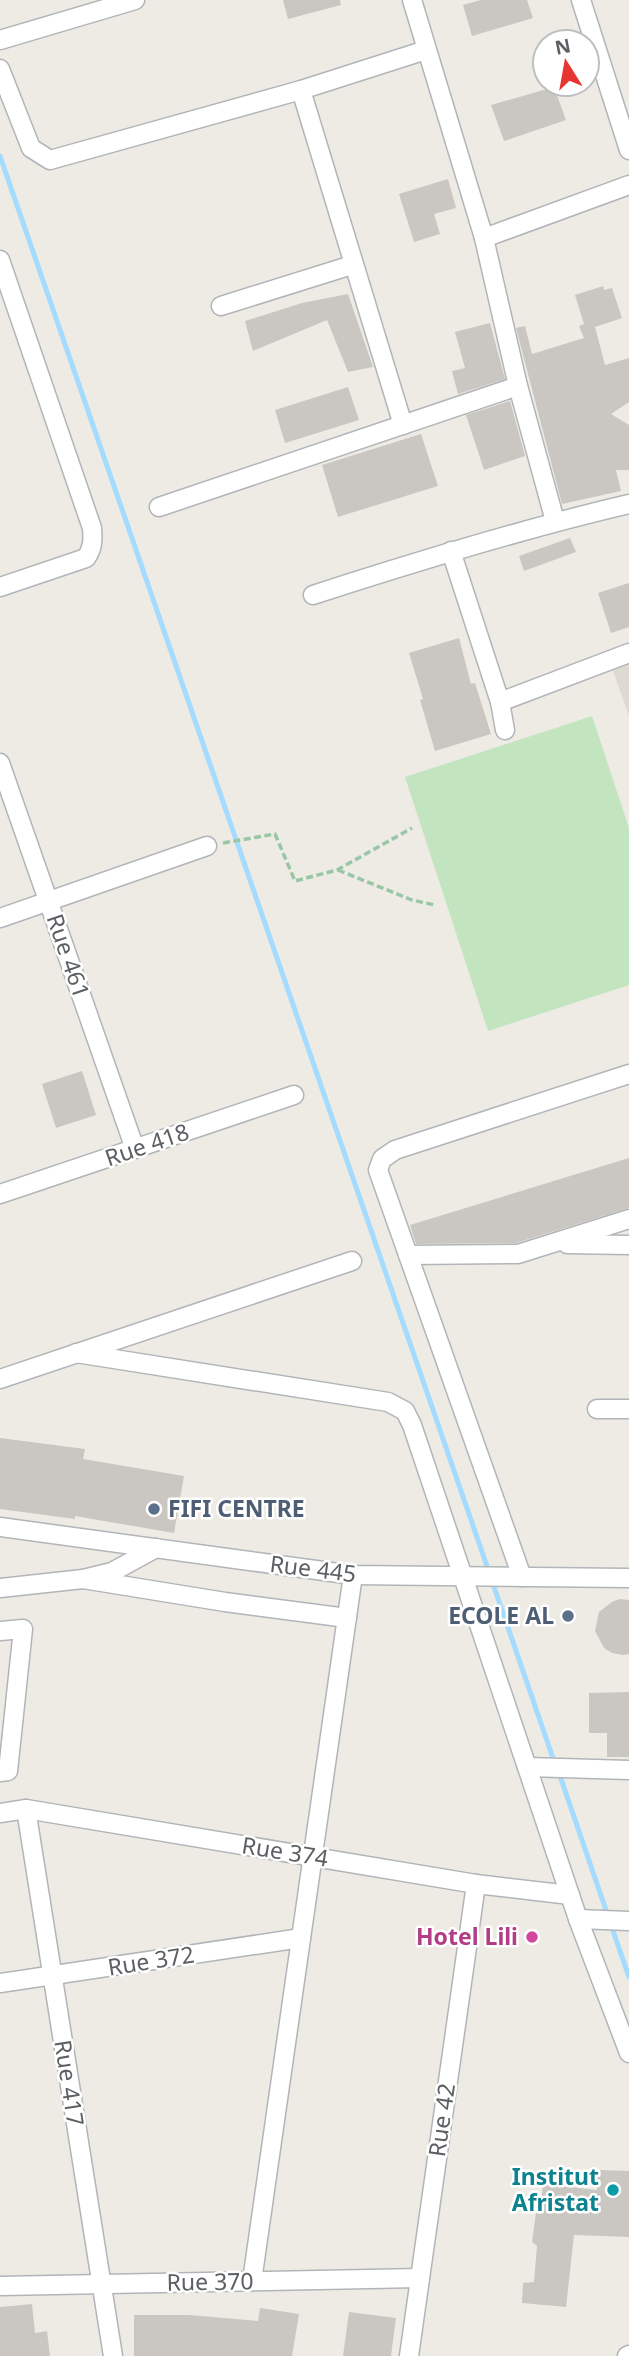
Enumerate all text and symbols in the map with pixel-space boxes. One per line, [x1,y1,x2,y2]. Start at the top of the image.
north arrow [531,28,601,98]
text: N [553,32,573,61]
street label: Rue 461 [40,909,98,1002]
street label: Rue 418 [100,1115,193,1173]
place label: FIFI CENTRE [168,1492,305,1524]
marker: FIFI CENTRE [146,1501,162,1517]
street label: Rue 445 [268,1547,358,1589]
place label: ECOLE AL [448,1599,554,1631]
marker: ECOLE AL [560,1608,576,1624]
street label: Rue 374 [240,1828,331,1874]
place label: Hotel Lili [416,1920,518,1952]
marker: Hotel Lili [524,1929,540,1945]
street label: Rue 372 [105,1937,196,1983]
street label: Rue 417 [47,2037,93,2128]
street label: Rue 42 [420,2081,462,2159]
place label: Institut Afristat [512,2160,599,2218]
marker: Institut Afristat [605,2182,621,2198]
street label: Rue 370 [166,2264,254,2298]

